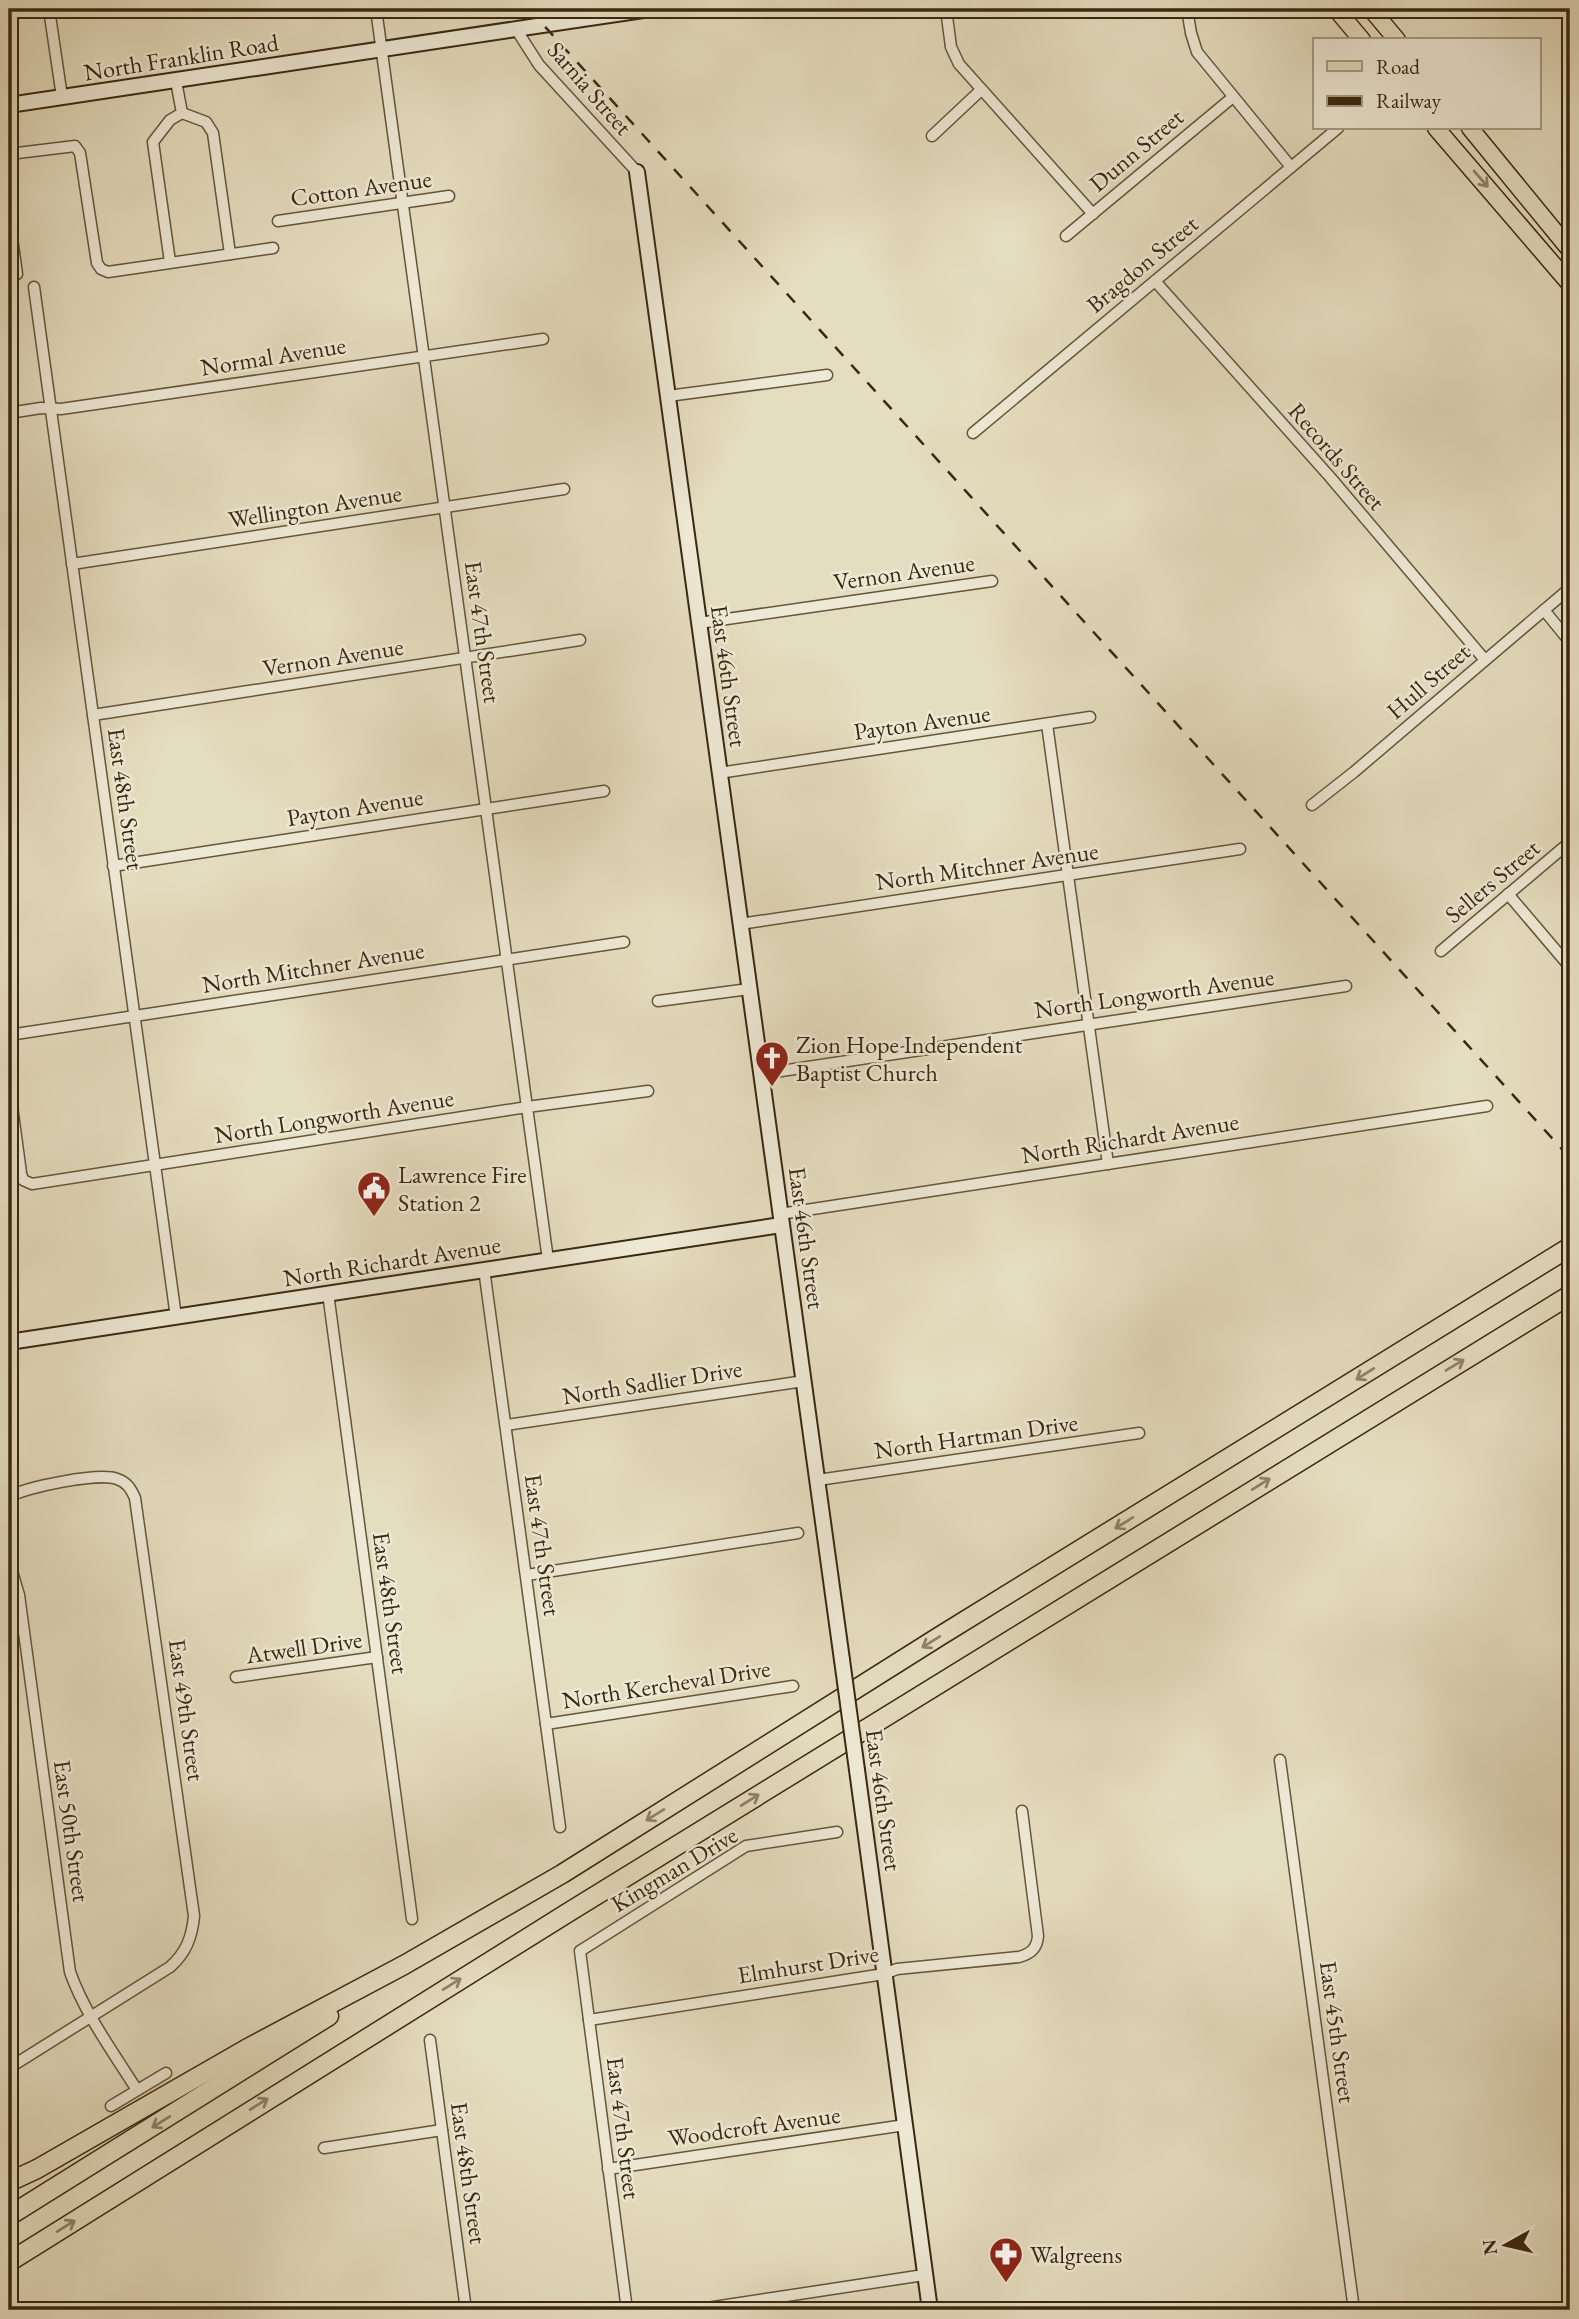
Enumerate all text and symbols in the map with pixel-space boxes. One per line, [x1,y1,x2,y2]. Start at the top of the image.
street label: North Franklin Road [81,26,281,88]
street label: Sarnia Street [541,35,640,142]
legend [1313,38,1540,130]
text: Road [1376,53,1420,80]
text: Railway [1376,87,1442,114]
street label: Dunn Street [1083,101,1190,198]
street label: Cotton Avenue [288,163,434,213]
one-way arrow [1473,170,1489,188]
street label: Bragdon Street [1080,208,1205,320]
street label: Normal Avenue [198,329,348,383]
street label: Records Street [1282,396,1393,517]
street label: Wellington Avenue [226,477,404,535]
street label: Vernon Avenue [832,547,976,597]
street label: East 47th Street [458,559,508,705]
street label: East 46th Street [704,603,754,749]
street label: Vernon Avenue [260,631,406,683]
street label: Hull Street [1380,636,1477,726]
street label: Payton Avenue [852,697,992,747]
street label: East 48th Street [101,726,151,872]
street label: Payton Avenue [285,781,425,833]
street label: Sellers Street [1438,832,1546,930]
street label: North Mitchner Avenue [874,835,1100,897]
street label: North Mitchner Avenue [200,934,426,1000]
street label: North Longworth Avenue [1032,961,1276,1025]
place label: Zion Hope Independent Baptist Church [796,1029,1023,1088]
church icon: Zion Hope Independent Baptist Church [753,1039,791,1088]
street label: North Longworth Avenue [212,1082,456,1150]
street label: North Richardt Avenue [1019,1106,1241,1170]
place label: Lawrence Fire Station 2 [398,1159,527,1218]
street label: East 46th Street [782,1165,832,1311]
public building icon: Lawrence Fire Station 2 [355,1169,393,1218]
street label: North Richardt Avenue [281,1229,503,1293]
street label: North Sadlier Drive [560,1352,744,1412]
one-way arrow [1445,1358,1465,1372]
one-way arrow [1355,1367,1375,1381]
street label: North Hartman Drive [872,1406,1080,1466]
street label: East 47th Street [518,1472,568,1618]
one-way arrow [1251,1477,1271,1491]
one-way arrow [1115,1516,1135,1530]
street label: East 48th Street [366,1530,416,1676]
street label: Atwell Drive [243,1624,364,1671]
one-way arrow [921,1636,941,1650]
street label: East 49th Street [162,1637,212,1783]
street label: North Kercheval Drive [560,1652,772,1716]
street label: East 46th Street [859,1727,909,1873]
street label: East 50th Street [47,1758,97,1904]
one-way arrow [739,1793,759,1807]
one-way arrow [645,1809,665,1823]
street label: Kingman Drive [605,1819,743,1919]
street label: Elmhurst Drive [735,1938,881,1990]
street label: East 45th Street [1313,1959,1363,2105]
one-way arrow [442,1977,461,1992]
street label: East 47th Street [600,2055,648,2201]
one-way arrow [248,2097,268,2111]
street label: Woodcroft Avenue [666,2099,842,2153]
street label: East 48th Street [444,2100,494,2246]
one-way arrow [152,2115,172,2129]
north arrow [1470,2210,1540,2280]
one-way arrow [56,2218,76,2232]
pharmacy icon: Walgreens [987,2235,1025,2284]
text: N [1476,2237,1503,2257]
place label: Walgreens [1030,2239,1122,2270]

